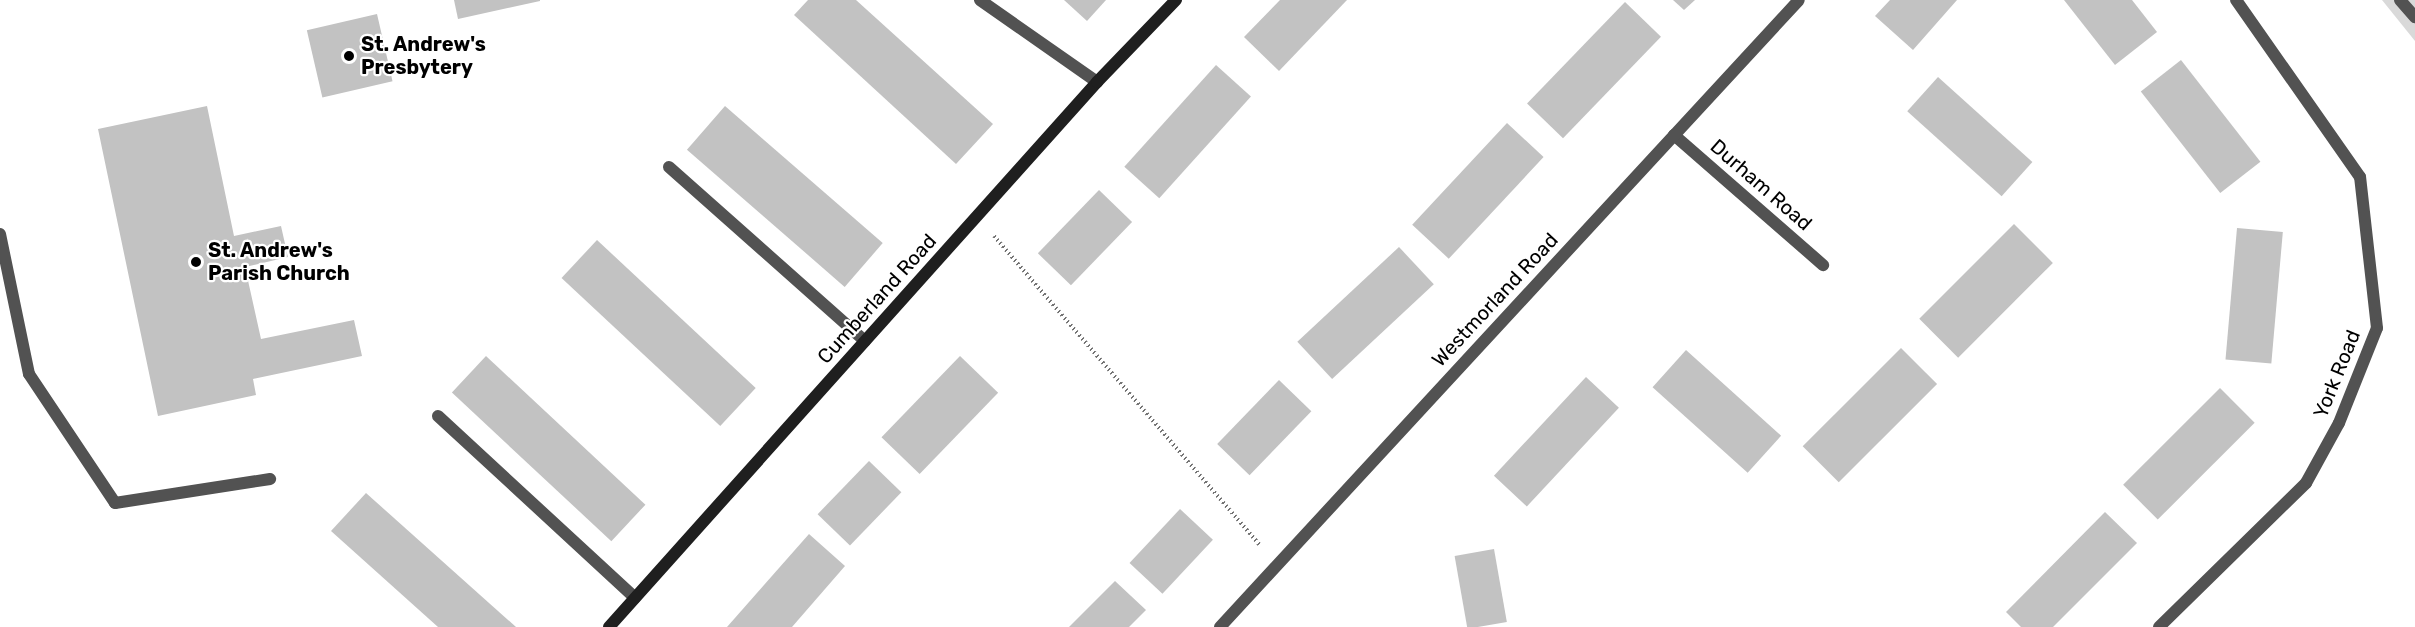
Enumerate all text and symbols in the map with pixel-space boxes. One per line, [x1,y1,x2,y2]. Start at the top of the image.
place label: St. Andrew's Presbytery [361,33,486,80]
marker: St. Andrew's Presbytery [342,49,356,63]
street label: Durham Road [1705,134,1817,236]
street label: Westmorland Road [1427,228,1563,372]
street label: Cumberland Road [813,229,941,369]
place label: St. Andrew's Parish Church [208,238,350,285]
marker: St. Andrew's Parish Church [189,255,203,269]
street label: York Road [2308,326,2366,422]

